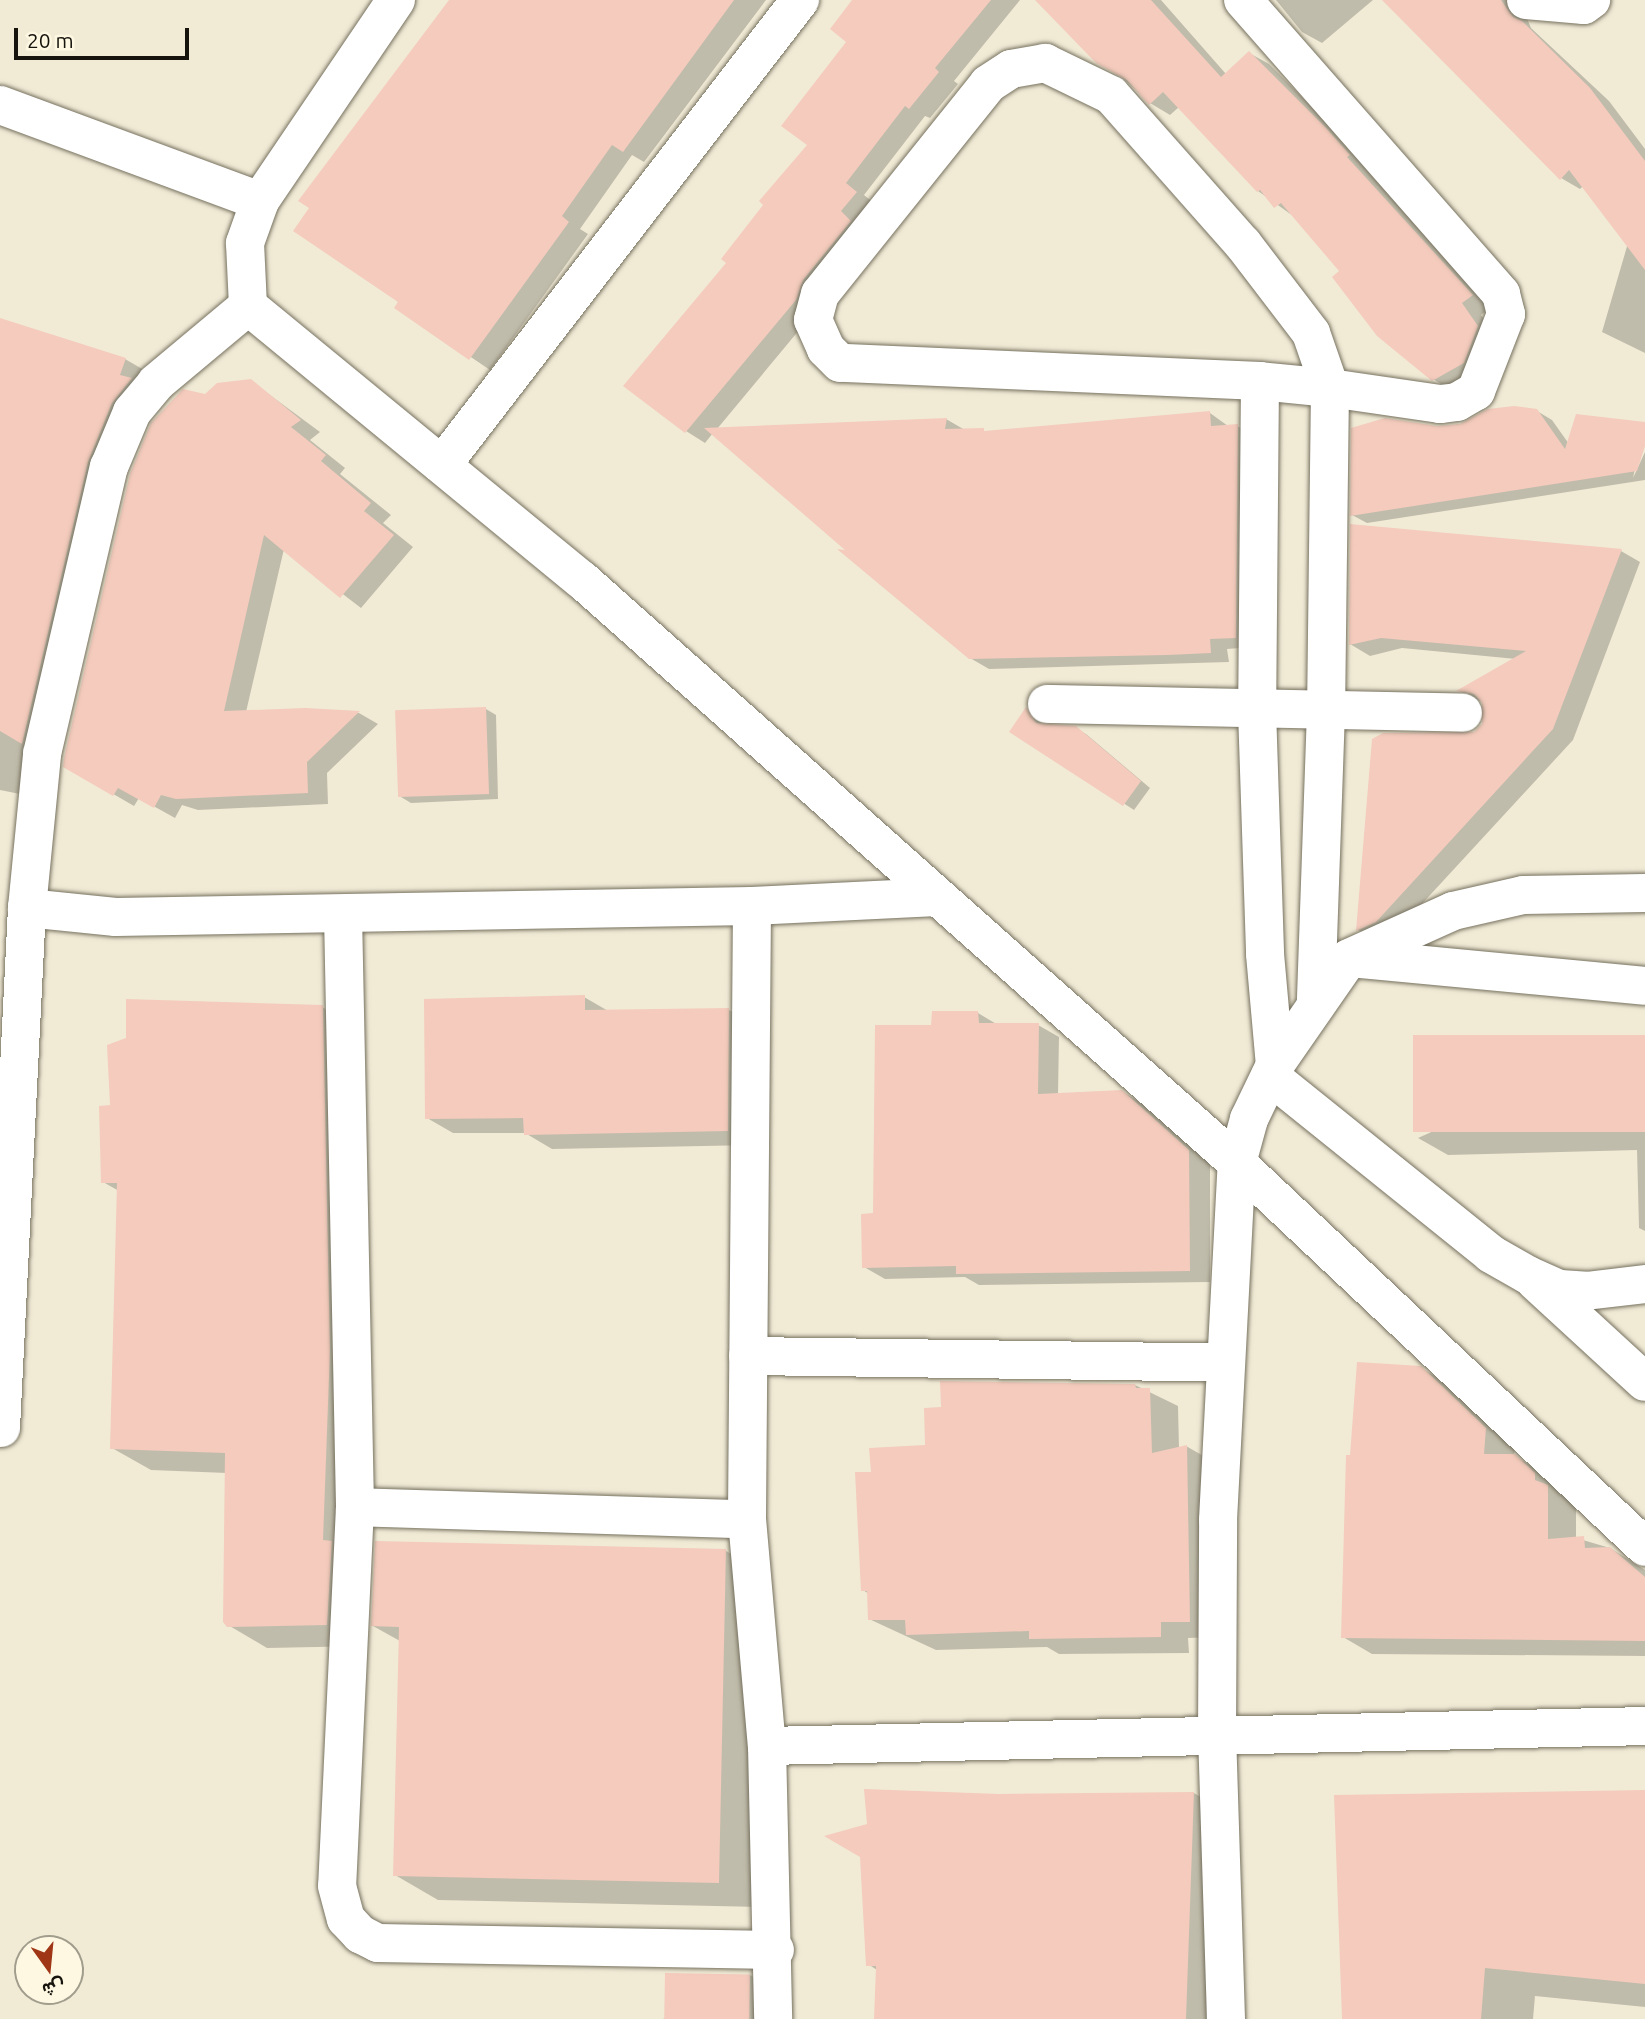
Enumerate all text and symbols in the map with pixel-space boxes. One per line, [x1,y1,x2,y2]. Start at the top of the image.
scale bar [18,14,192,58]
text: 20 m [27,28,74,52]
north arrow [14,1935,84,2005]
text: ش [40,1975,68,2002]

